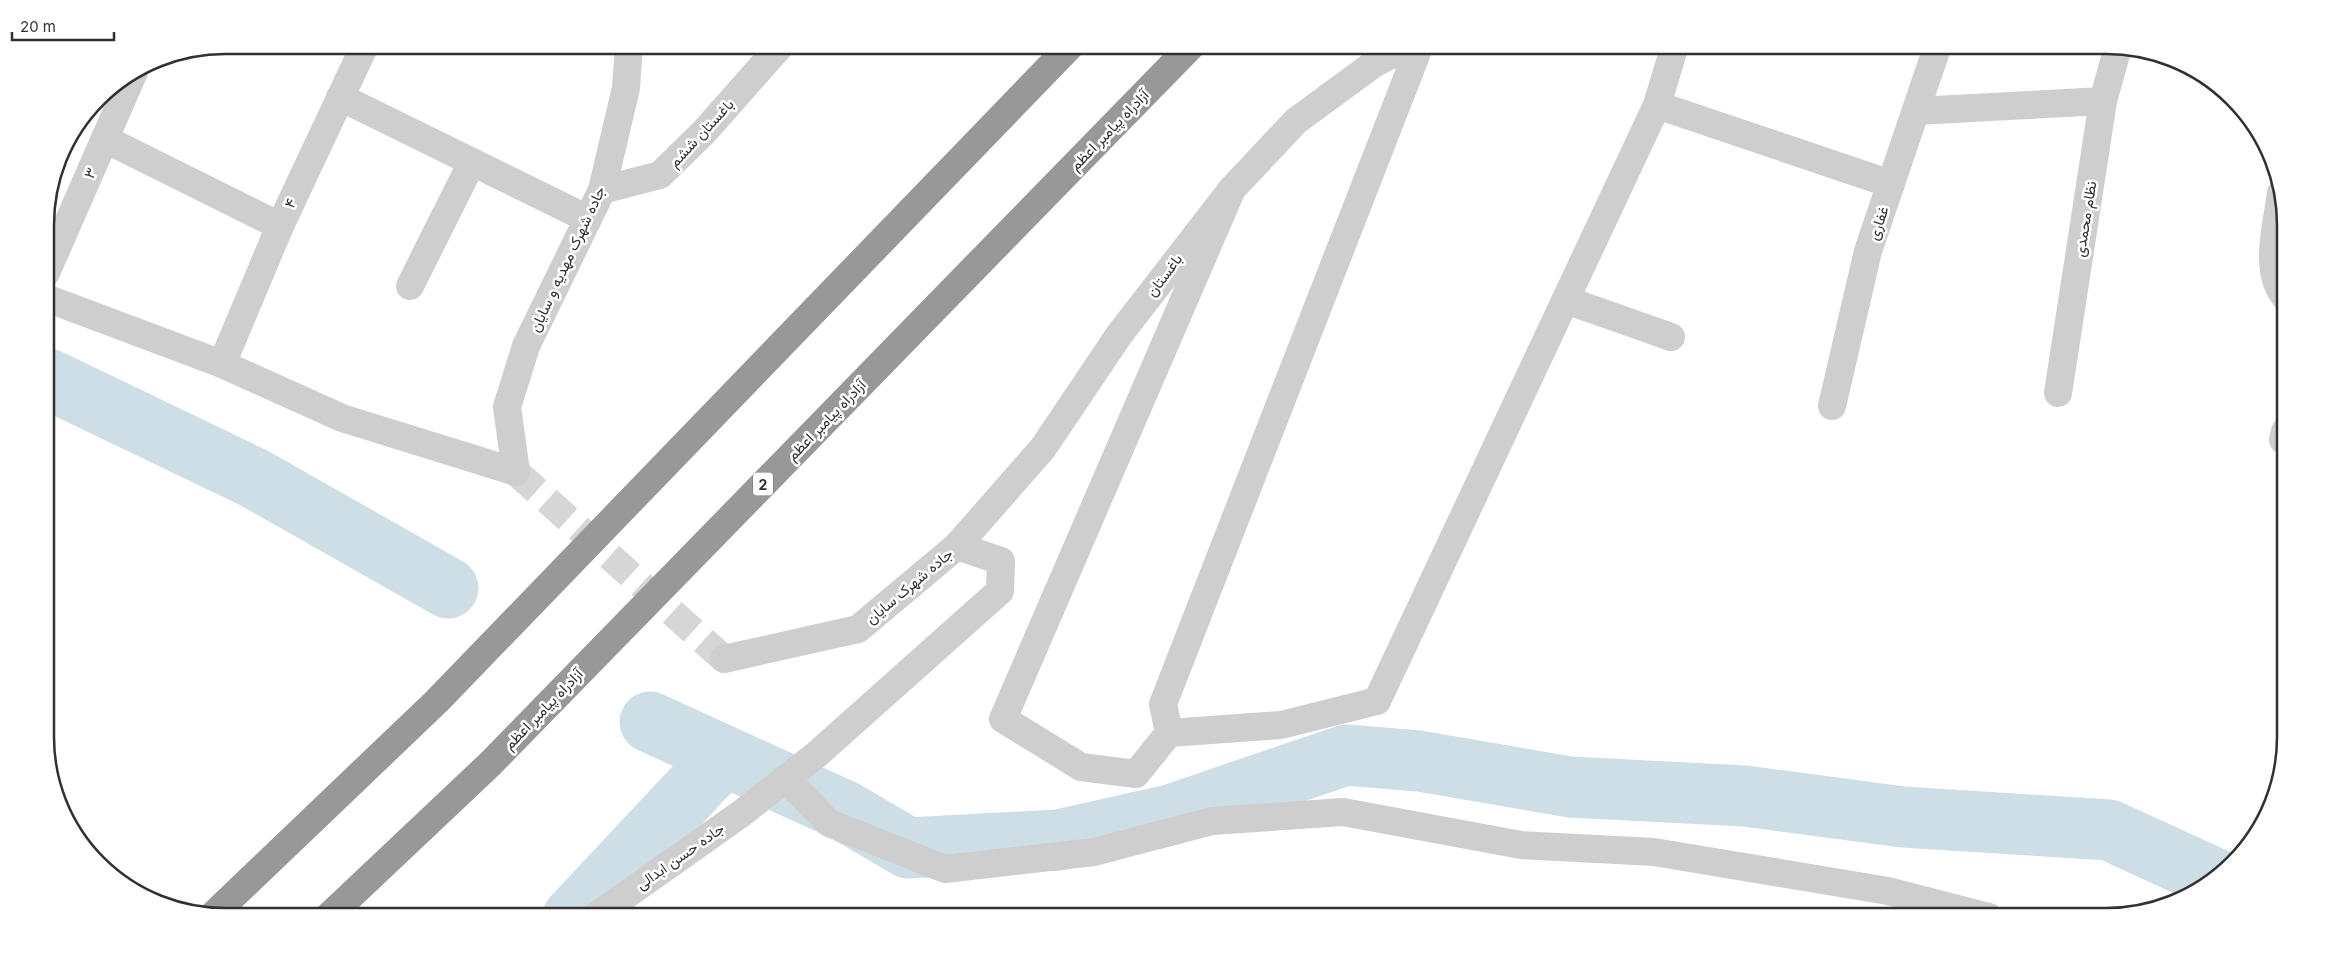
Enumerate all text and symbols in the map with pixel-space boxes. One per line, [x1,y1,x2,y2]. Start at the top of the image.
scale bar [12,10,115,42]
text: 20 m [20,17,56,36]
street label: آزادراه پیامبر اعظم [1065,84,1154,175]
street label: باغستان ششم [664,95,738,172]
street label: ۳ [79,165,101,181]
street label: نظام محمدی [2070,180,2101,259]
street label: جاده شهرک مهدیه و سایان [525,183,609,335]
street label: ۴ [280,195,301,211]
street label: غفاری [1863,203,1894,243]
street label: باغستان [1142,250,1186,300]
street label: آزادراه پیامبر اعظم [782,374,871,465]
road number: 2 [753,472,773,496]
street label: جاده شهرک سایان [862,544,956,628]
street label: آزادراه پیامبر اعظم [499,663,588,754]
street label: جاده حسن ابدالی [632,819,728,894]

